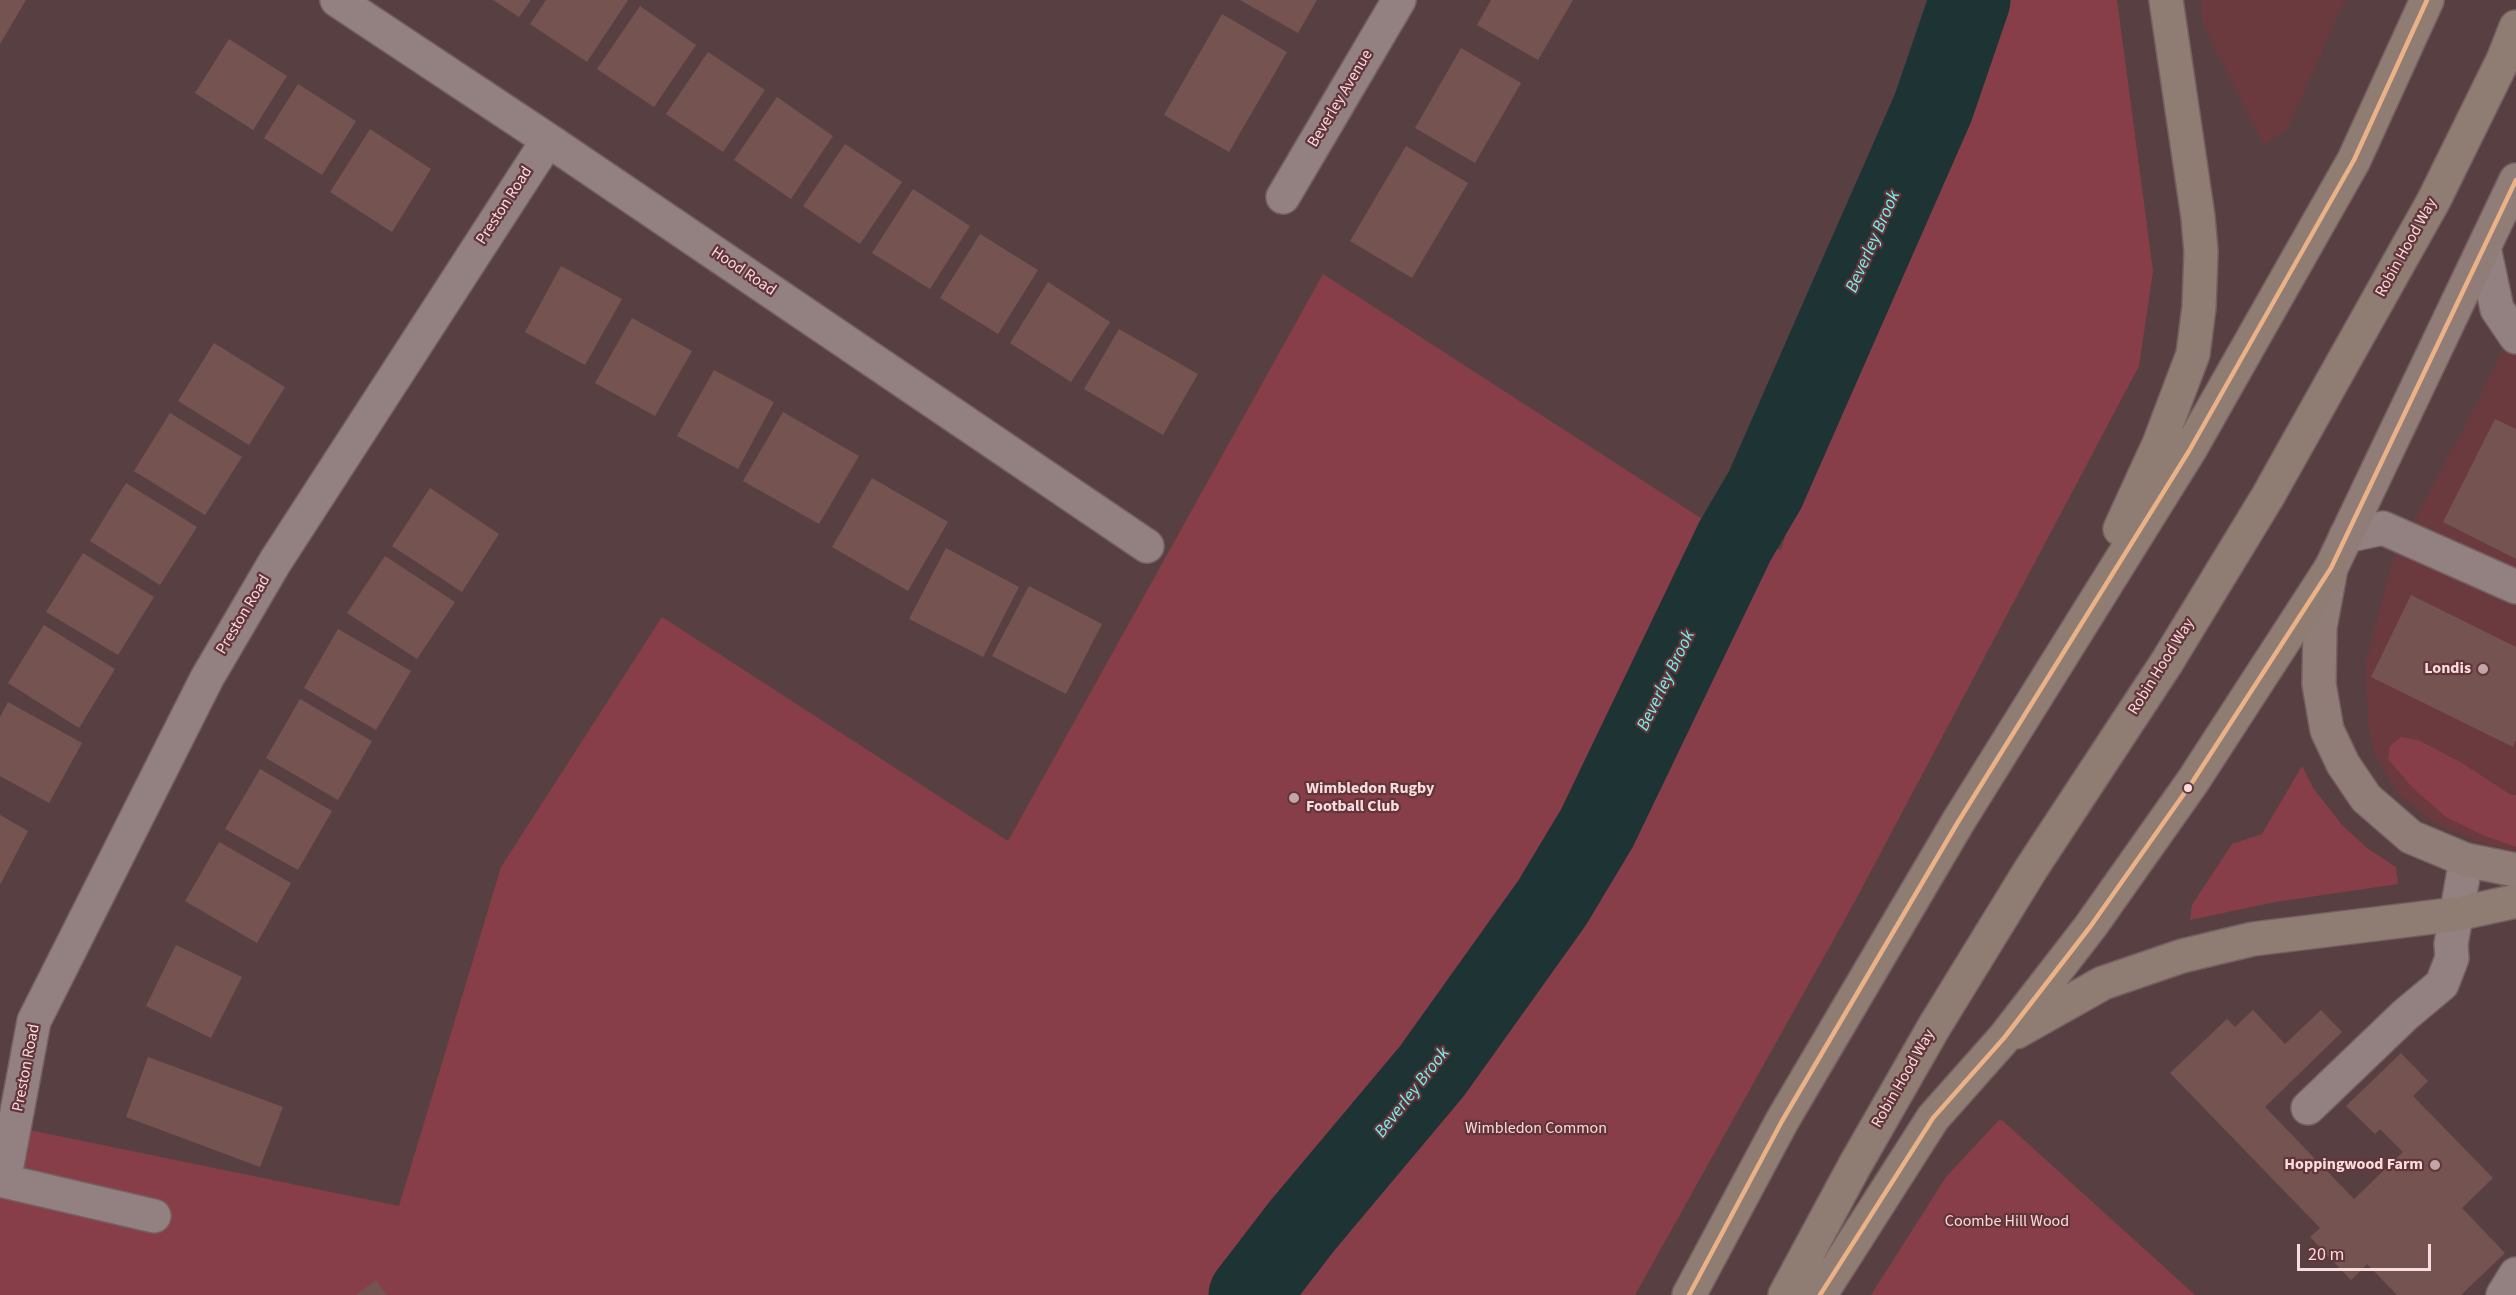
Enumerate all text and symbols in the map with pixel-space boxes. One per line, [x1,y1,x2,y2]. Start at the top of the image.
street label: Beverley Avenue [1304,47,1378,151]
street label: Preston Road [473,163,537,249]
water label: Beverley Brook [1842,188,1906,296]
street label: Robin Hood Way [2372,195,2442,301]
street label: Hood Road [707,243,779,301]
street label: Preston Road [213,572,275,658]
street label: Robin Hood Way [2125,615,2199,719]
water label: Beverley Brook [1633,627,1701,735]
place label: Londis [2424,659,2471,679]
marker: Londis [2476,662,2490,676]
place label: Wimbledon Rugby Football Club [1306,779,1434,817]
unlabelled marker [2182,782,2194,794]
marker: Wimbledon Rugby Football Club [1287,791,1301,805]
street label: Preston Road [9,1023,45,1113]
street label: Robin Hood Way [1868,1027,1940,1131]
water label: Beverley Brook [1371,1043,1455,1143]
park label: Wimbledon Common [1465,1119,1607,1139]
place label: Hoppingwood Farm [2284,1155,2423,1175]
marker: Hoppingwood Farm [2428,1158,2442,1172]
park label: Coombe Hill Wood [1945,1212,2069,1232]
scale bar [2300,1232,2434,1270]
text: 20 m [2308,1242,2344,1267]

